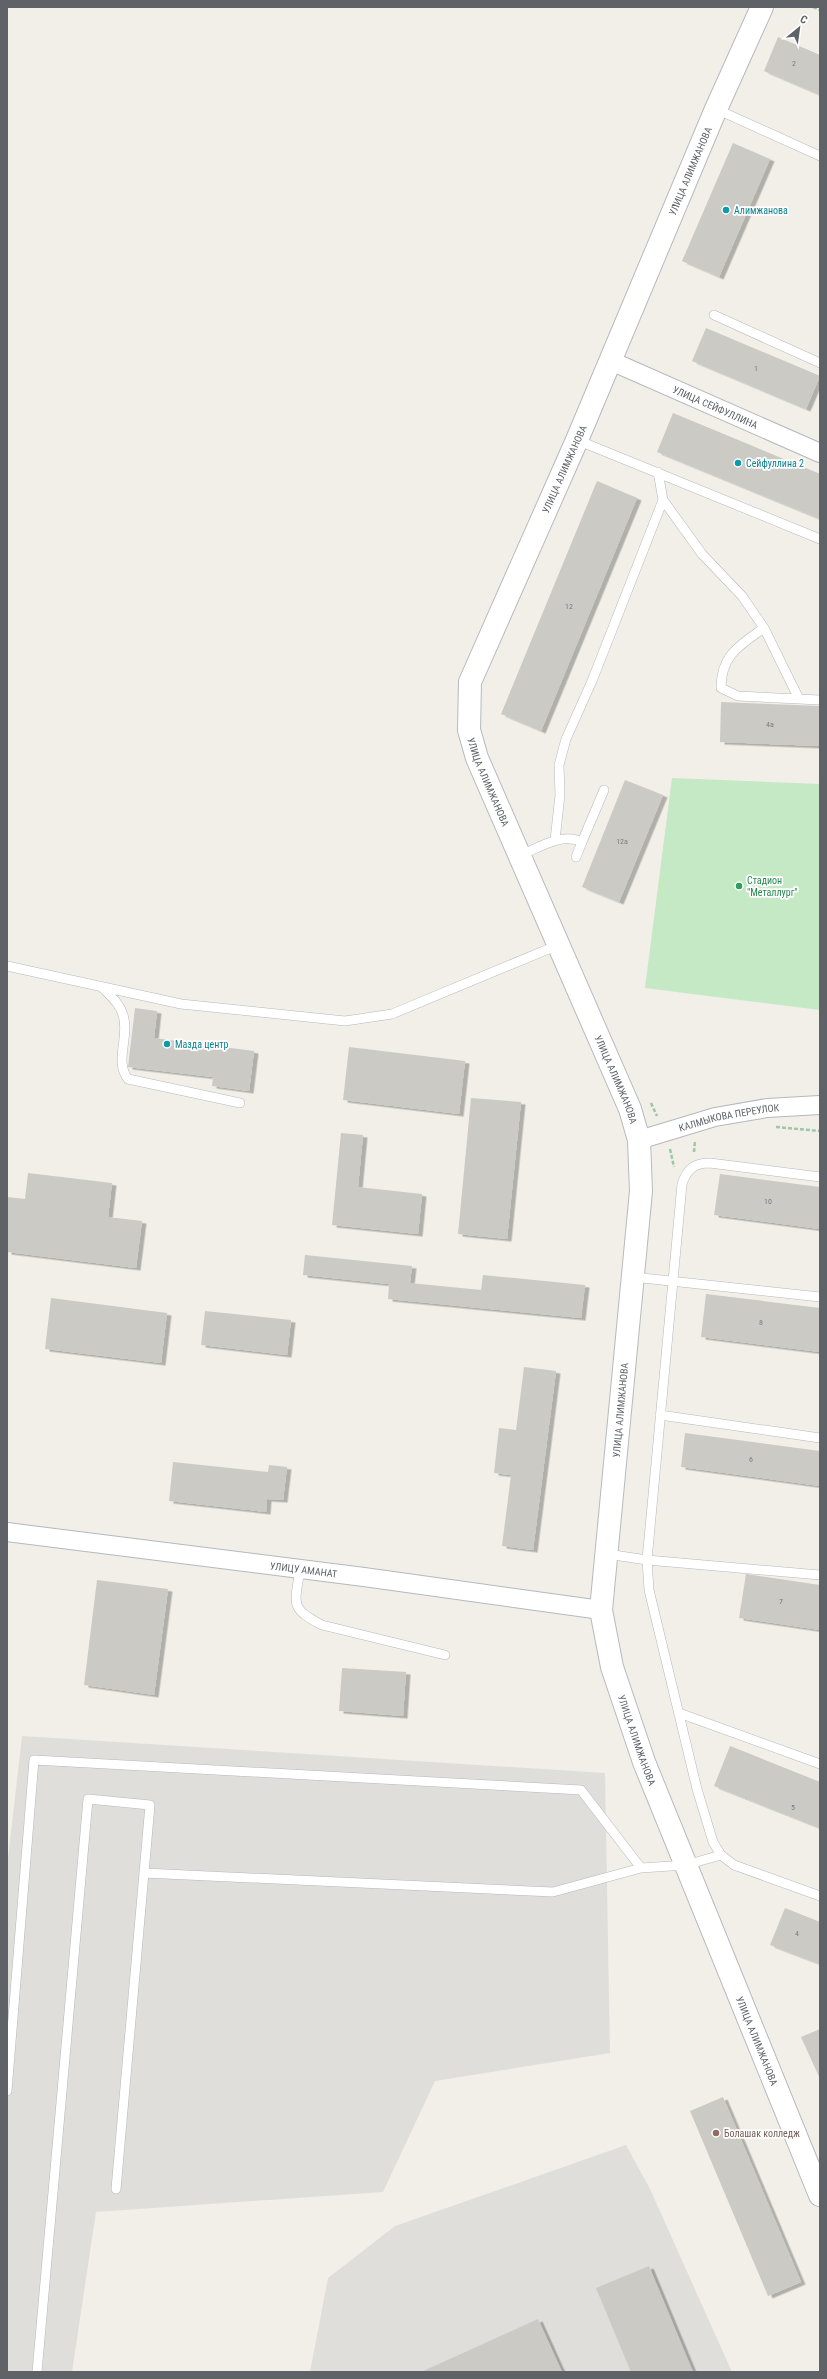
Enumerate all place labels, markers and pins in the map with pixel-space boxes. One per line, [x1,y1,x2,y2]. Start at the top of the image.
marker: Алимжанова [721,205,731,215]
place label: Алимжанова [734,205,788,216]
marker: Сейфуллина 2 [733,458,743,468]
place label: Сейфуллина 2 [746,458,804,469]
place label: Стадион "Металлург" [747,875,798,898]
marker: Стадион "Металлург" [734,881,744,891]
marker: Мазда центр [162,1039,172,1049]
place label: Мазда центр [175,1039,229,1050]
marker: Болашак колледж [711,2128,721,2138]
place label: Болашак колледж [724,2128,800,2139]

